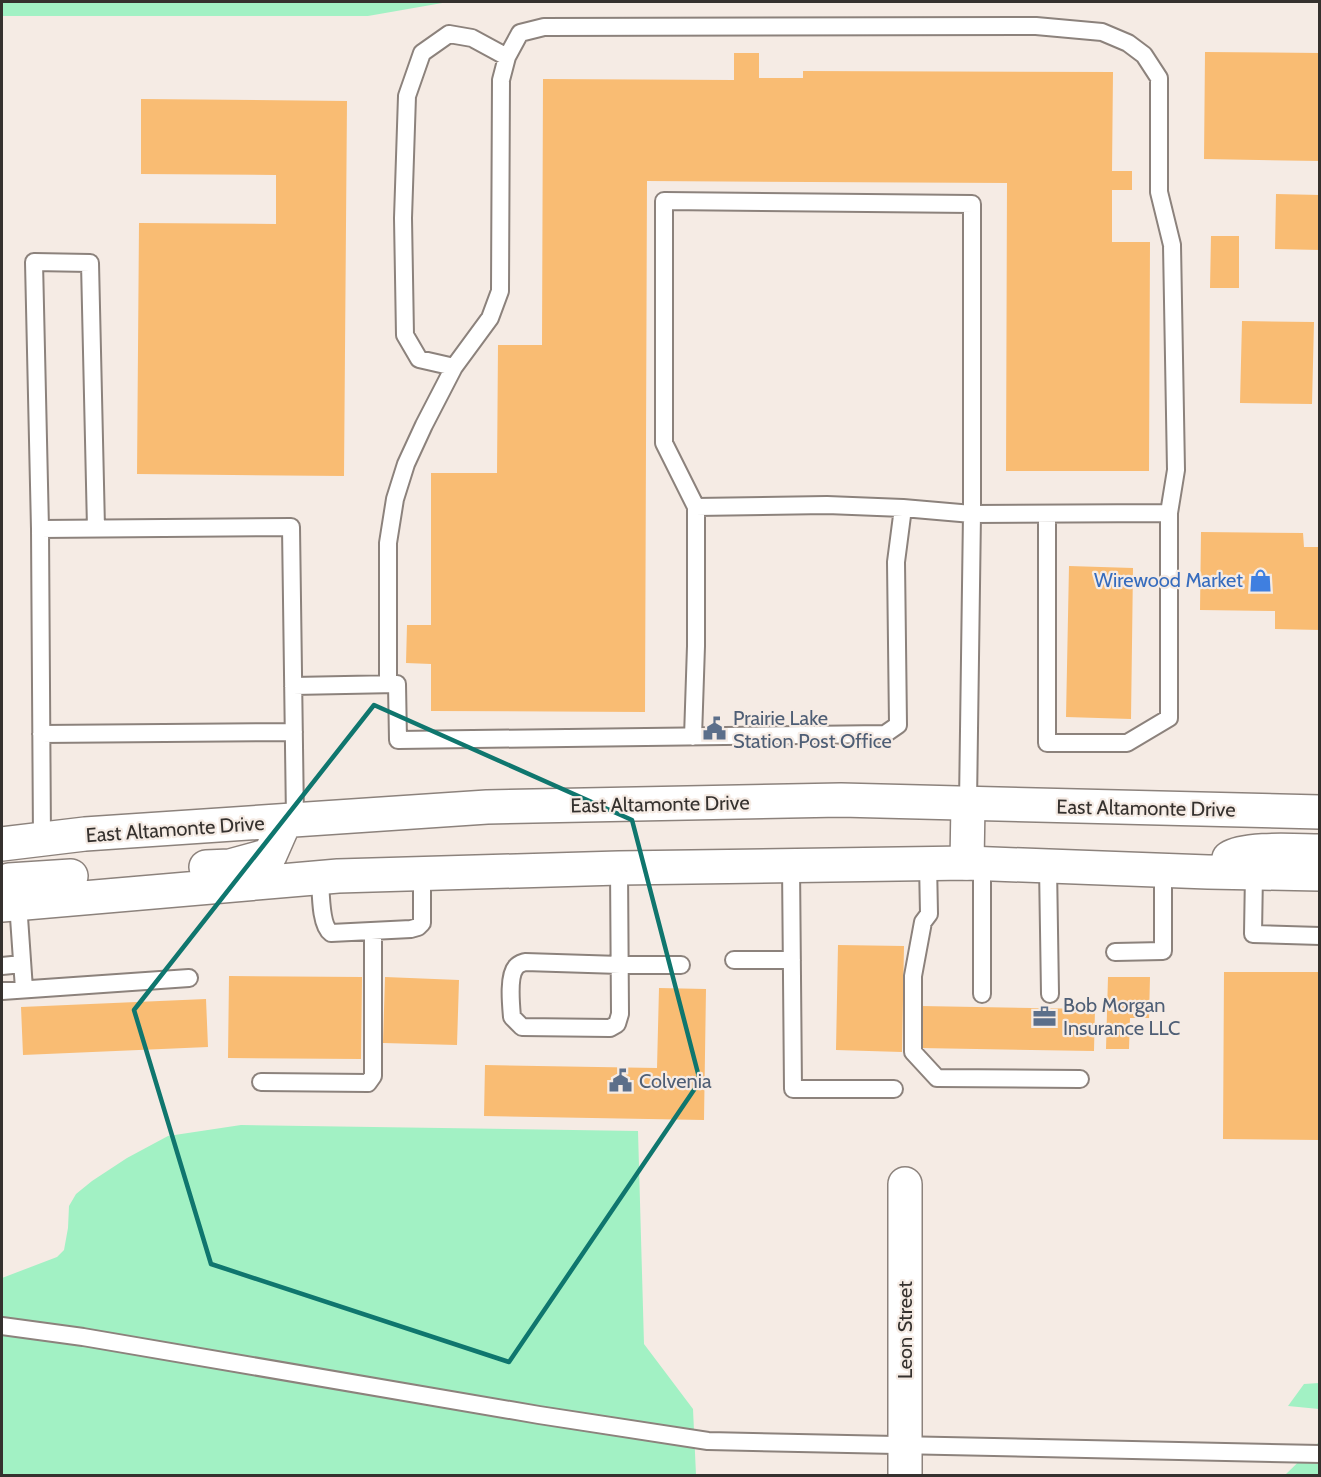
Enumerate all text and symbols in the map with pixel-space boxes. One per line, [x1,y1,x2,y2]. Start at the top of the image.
shop icon: Wirewood Market [1248,567,1274,593]
place label: Wirewood Market [1094,568,1243,592]
place label: Prairie Lake Station Post Office [733,706,892,753]
public building icon: Prairie Lake Station Post Office [702,716,728,742]
street label: East Altamonte Drive [570,790,750,818]
street label: East Altamonte Drive [1056,794,1236,822]
street label: East Altamonte Drive [85,811,265,847]
place label: Bob Morgan Insurance LLC [1063,993,1180,1040]
office icon: Bob Morgan Insurance LLC [1032,1003,1058,1029]
public building icon: Colvenia [608,1068,634,1094]
place label: Colvenia [639,1069,712,1093]
street label: Leon Street [893,1281,917,1379]

